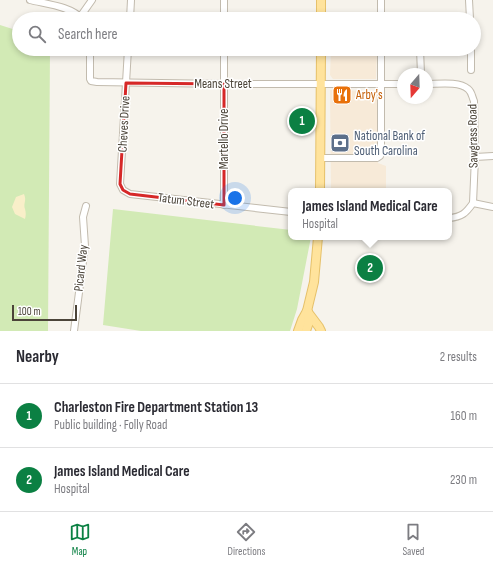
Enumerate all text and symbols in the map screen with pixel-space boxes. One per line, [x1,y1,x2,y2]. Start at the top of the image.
search box [12,12,481,56]
icon: search [26,23,48,45]
text: Search here [58,25,118,44]
north arrow [397,68,433,104]
street label: Means Street [194,76,252,92]
restaurant icon: Arby's [331,84,353,106]
place label: Arby's [355,87,383,103]
street label: Cheves Drive [115,95,133,153]
street label: Sawgrass Road [464,104,482,168]
pin: 1 [289,106,315,136]
street label: Martello Drive [216,109,232,169]
place label: National Bank of South Carolina [354,128,425,159]
bank icon: National Bank of South Carolina [329,132,351,154]
your location [225,188,245,208]
popup [288,188,452,240]
street label: Tatum Street [157,190,215,212]
text: James Island Medical Care [302,197,438,216]
text: Hospital [302,216,338,232]
street label: Picard Way [71,244,91,292]
pin: 2 [357,253,383,283]
scale bar [12,303,77,322]
text: 100 m [18,305,40,318]
text: Nearby [16,347,59,367]
text: 2 results [440,349,477,365]
text: Charleston Fire Department Station 13 [54,398,258,417]
text: 1 [26,408,32,424]
text: 160 m [451,408,477,424]
text: Public building · Folly Road [54,417,167,433]
text: James Island Medical Care [54,462,190,481]
text: 2 [26,472,32,488]
text: 230 m [450,472,477,488]
text: Hospital [54,481,90,497]
tab: Map [69,521,91,558]
tab: Directions [228,521,265,558]
tab: Saved [402,521,424,558]

